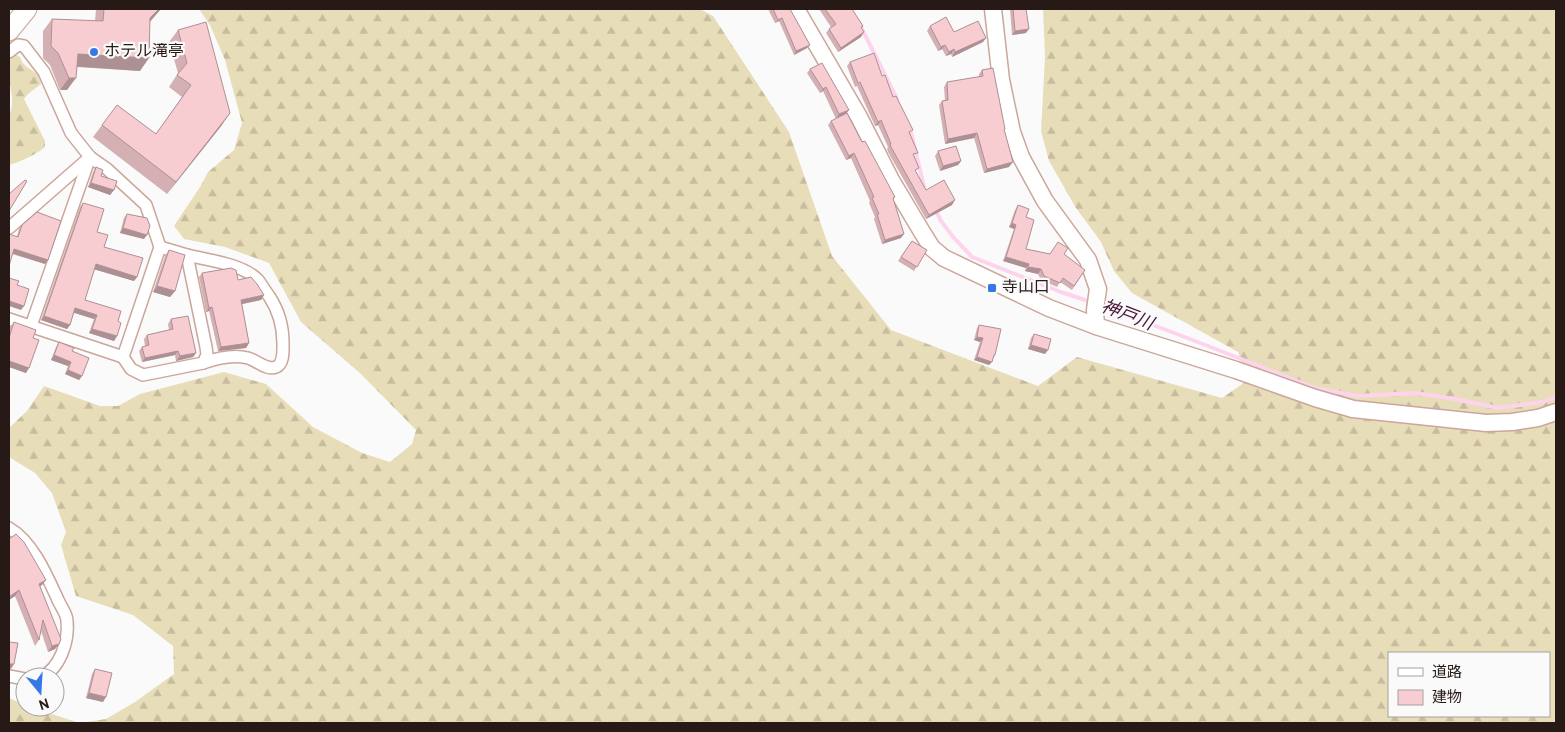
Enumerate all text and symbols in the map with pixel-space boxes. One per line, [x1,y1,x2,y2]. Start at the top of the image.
place label: ホテル滝亭 [104,42,184,62]
marker: ホテル滝亭 [88,46,100,58]
place label: 寺山口 [1002,278,1050,298]
marker: 寺山口 [986,282,998,294]
water label: 神戸川 [1098,296,1158,337]
legend [1388,652,1550,717]
text: 道路 [1432,664,1462,683]
north arrow [15,667,65,717]
text: 建物 [1432,689,1462,708]
text: N [36,693,51,713]

